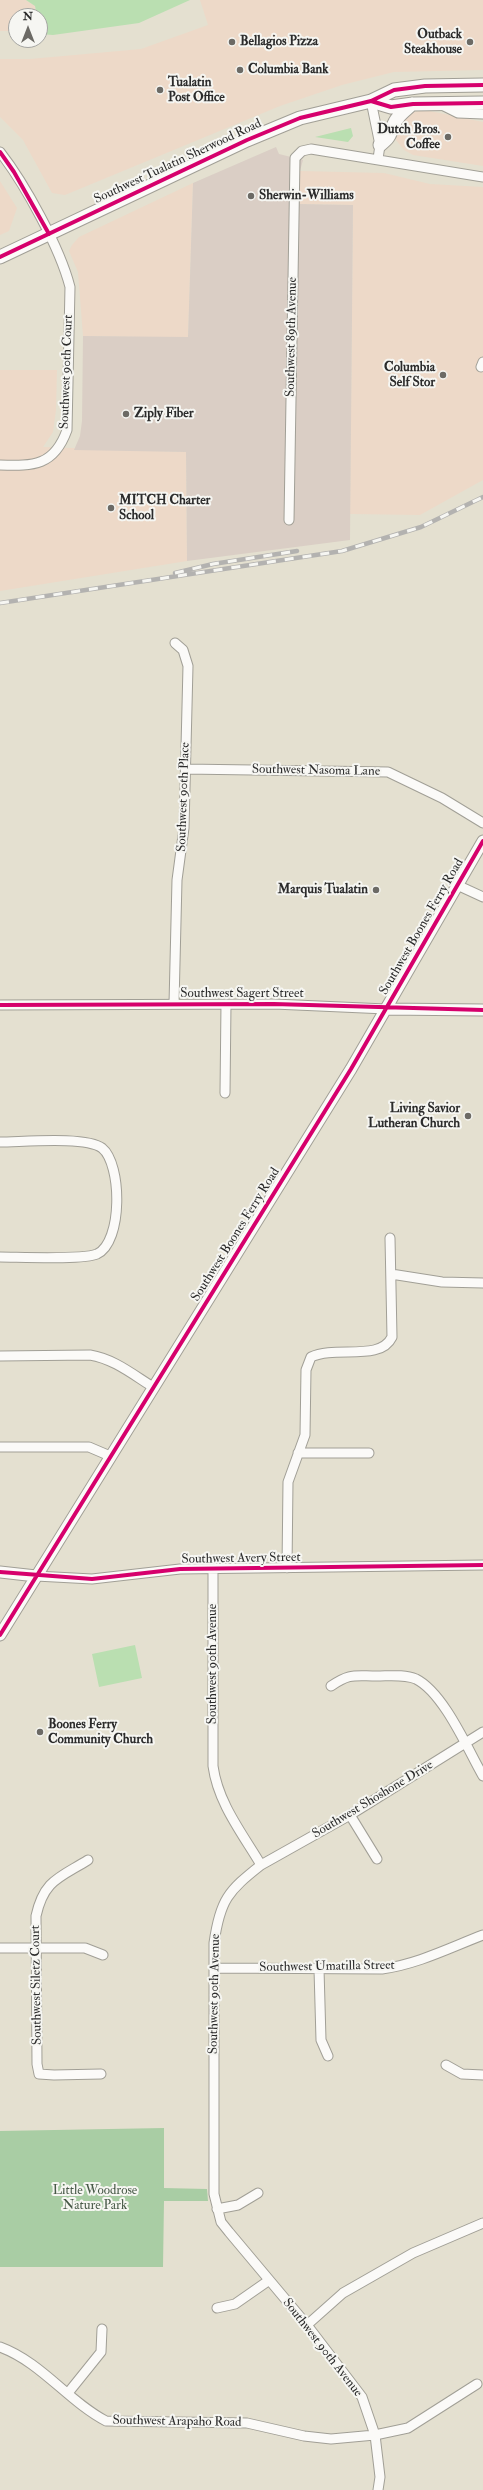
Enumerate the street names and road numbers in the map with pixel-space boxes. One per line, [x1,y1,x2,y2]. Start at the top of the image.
street label: Southwest Tualatin Sherwood Road [92,116,264,208]
street label: Southwest 89th Avenue [283,277,301,397]
street label: Southwest 90th Court [57,315,77,429]
street label: Southwest 90th Place [174,742,194,852]
street label: Southwest Nasoma Lane [252,762,380,780]
street label: Southwest Boones Ferry Road [377,856,467,998]
street label: Southwest Sagert Street [180,986,304,1002]
street label: Southwest Boones Ferry Road [188,1165,284,1305]
street label: Southwest Avery Street [181,1550,301,1568]
street label: Southwest 90th Avenue [205,1604,221,1724]
street label: Southwest Shoshone Drive [310,1758,436,1842]
street label: Southwest Siletz Court [28,1925,46,2045]
street label: Southwest 90th Avenue [206,1934,224,2054]
street label: Southwest Umatilla Street [259,1958,395,1976]
street label: Southwest 90th Avenue [279,2296,365,2400]
street label: Southwest Arapaho Road [112,2413,242,2431]

